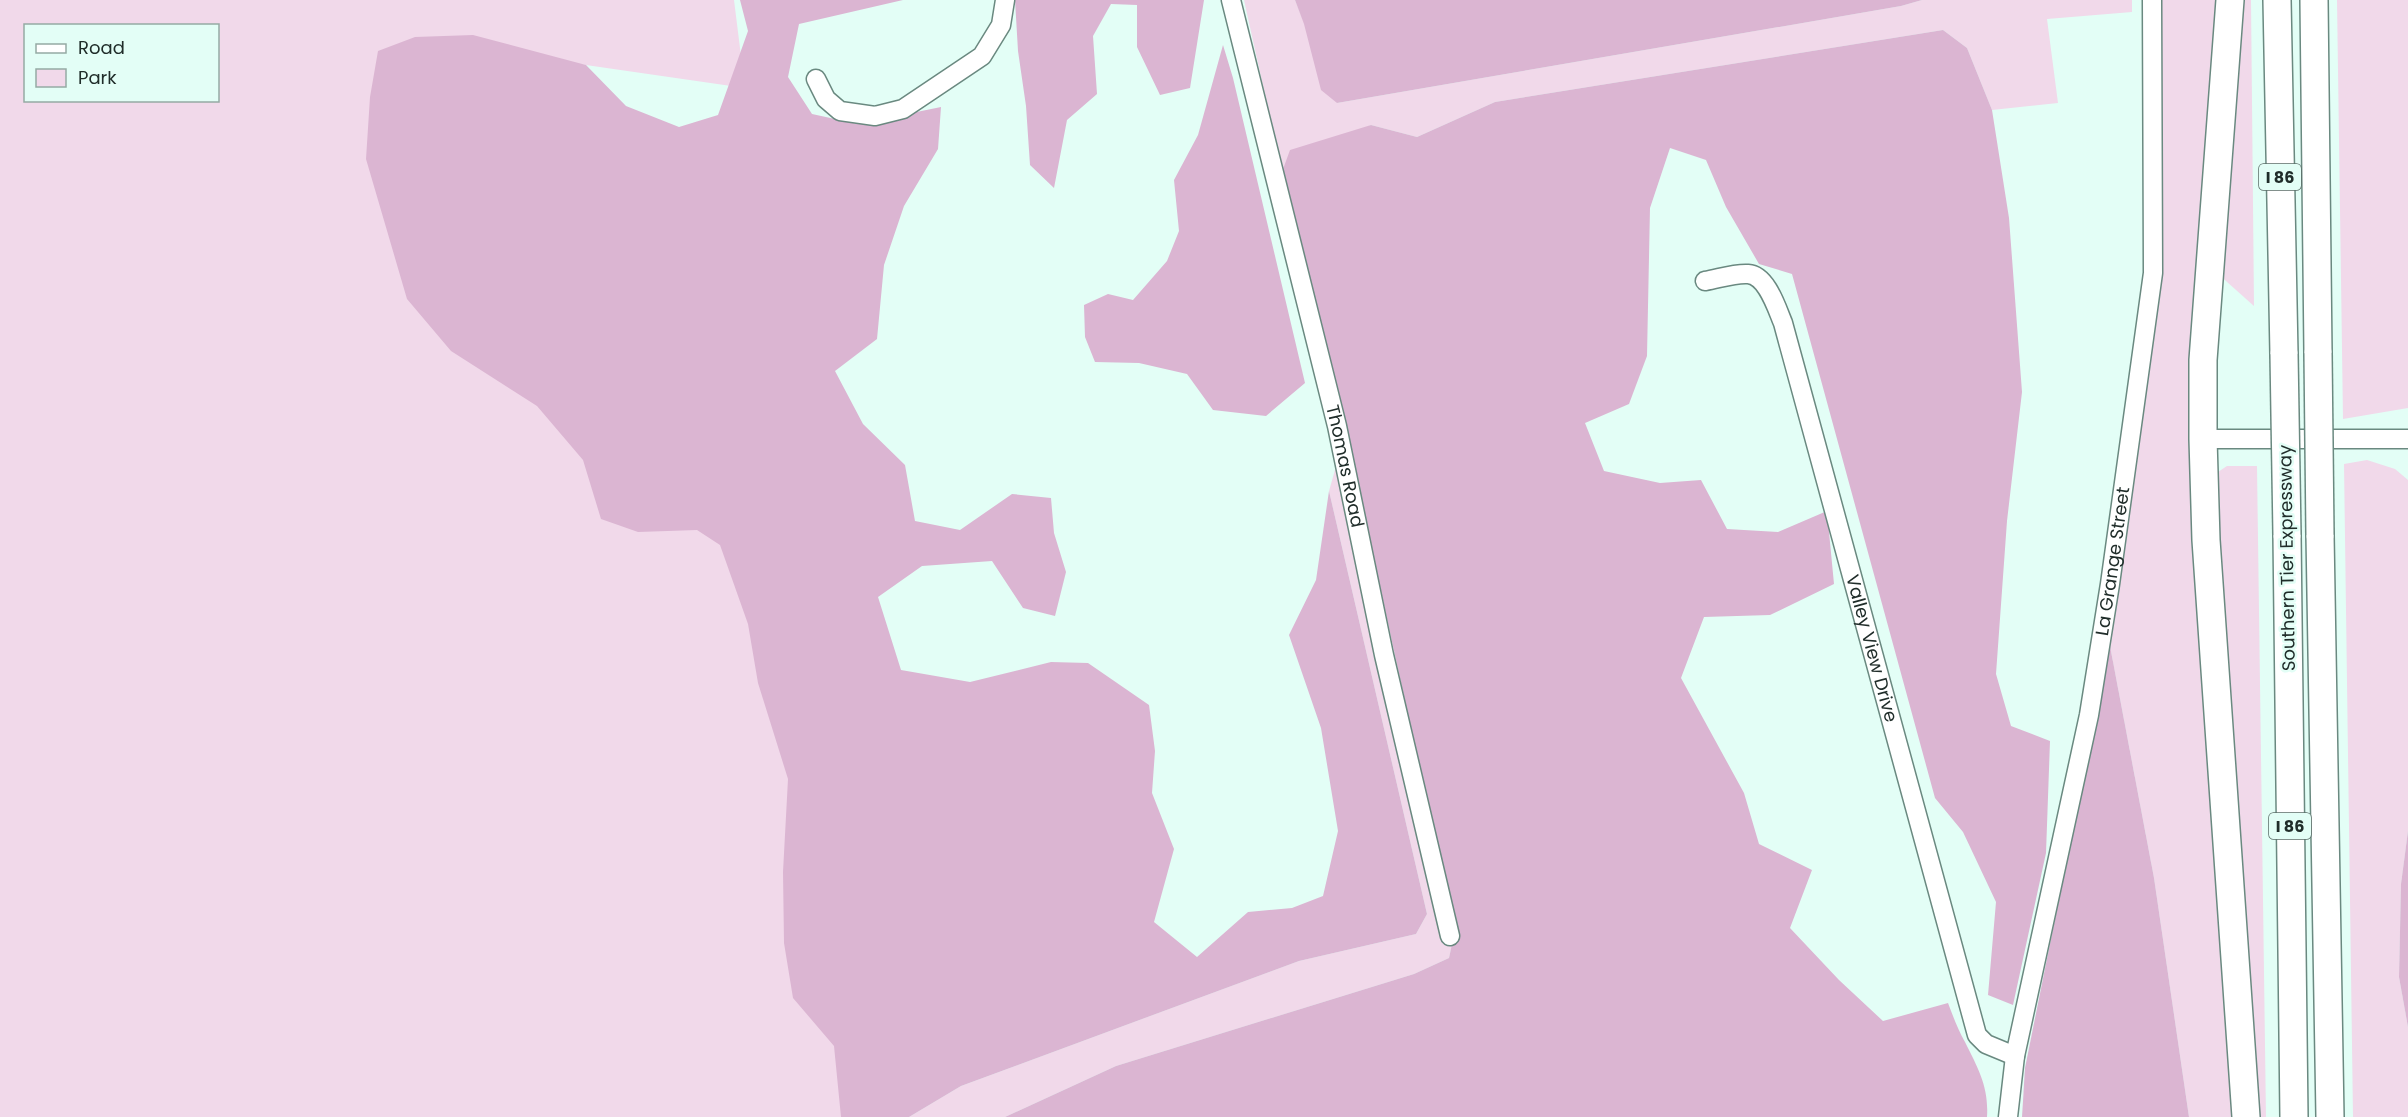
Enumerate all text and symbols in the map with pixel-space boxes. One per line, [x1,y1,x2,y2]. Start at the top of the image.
legend [24,24,219,102]
text: Road [78,35,125,60]
text: Park [78,65,117,90]
road number: I 86 [2259,164,2301,190]
street label: Thomas Road [1320,402,1371,530]
street label: Southern Tier Expressway [2272,445,2301,671]
street label: La Grange Street [2089,485,2135,637]
street label: Valley View Drive [1840,572,1904,725]
road number: I 86 [2269,813,2311,839]

